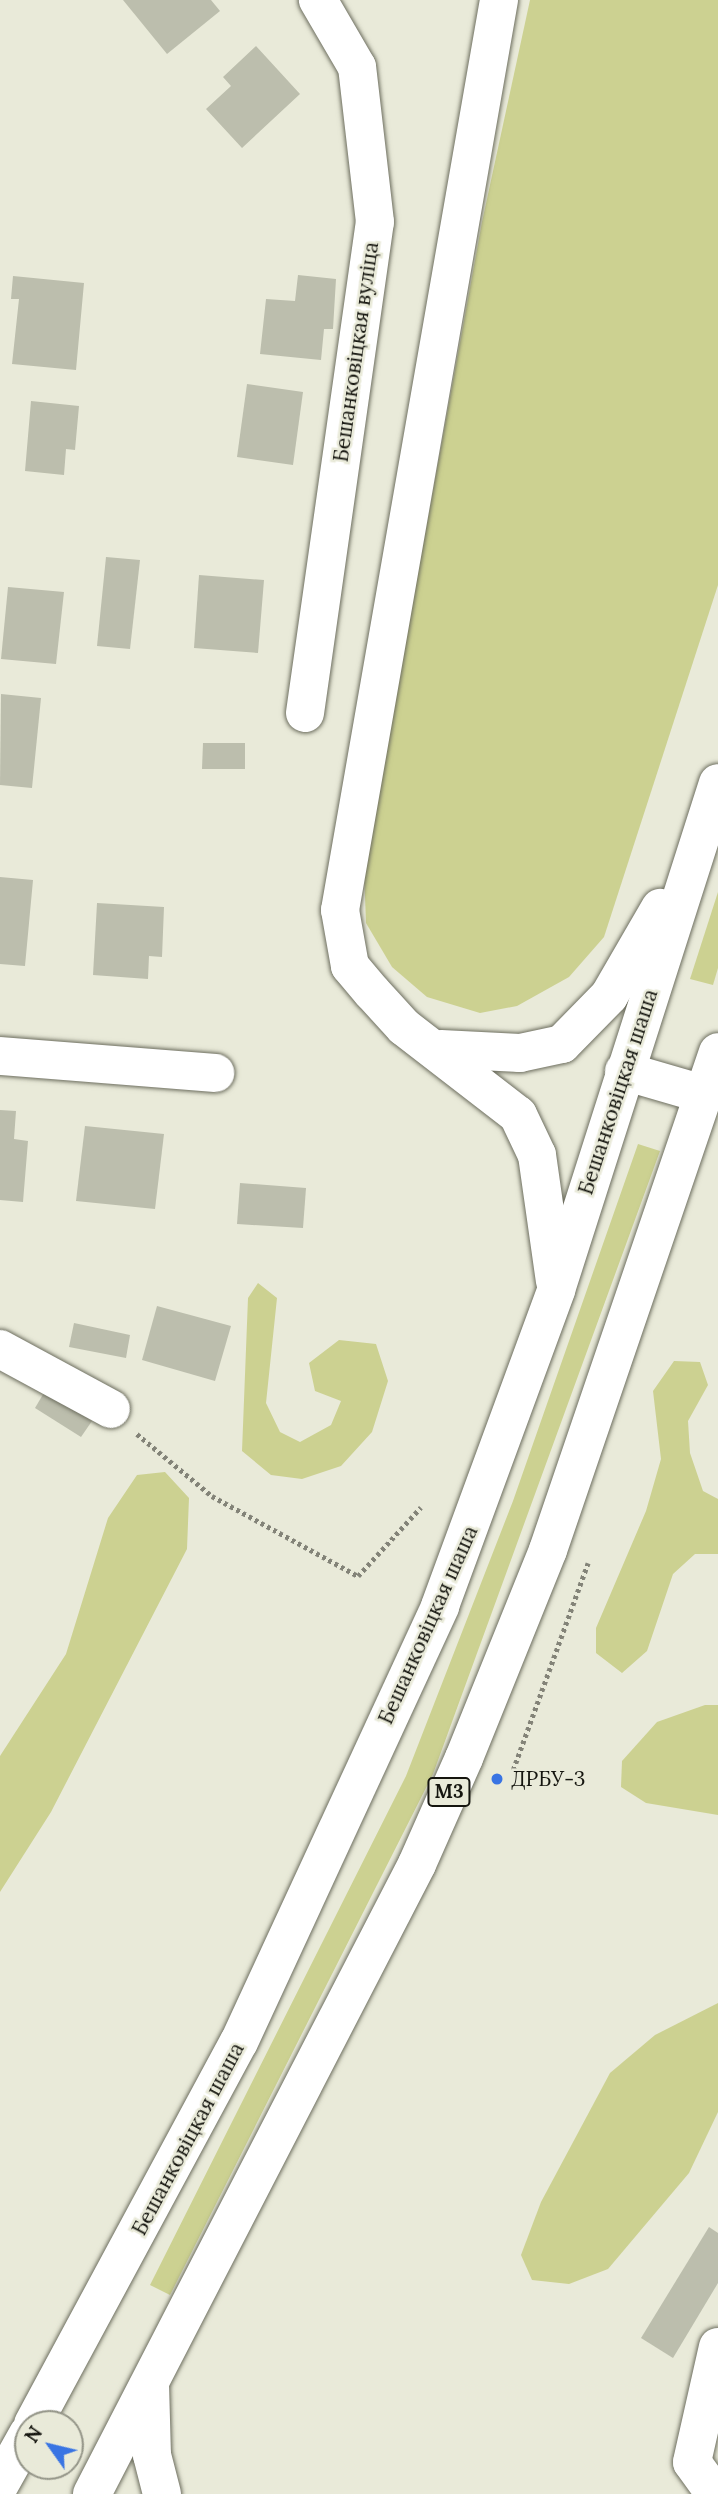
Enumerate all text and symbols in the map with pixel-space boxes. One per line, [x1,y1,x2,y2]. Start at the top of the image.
street label: Бешанковіцкая вуліца [328,240,384,464]
street label: Бешанковіцкая шаша [573,986,663,1198]
street label: Бешанковіцкая шаша [373,1522,483,1728]
place label: ДРБУ-3 [511,1766,586,1792]
marker: ДРБУ-3 [489,1771,505,1787]
road number: М3 [426,1776,472,1808]
street label: Бешанковіцкая шаша [127,2038,249,2240]
north arrow [14,2410,84,2480]
text: N [19,2422,47,2447]

